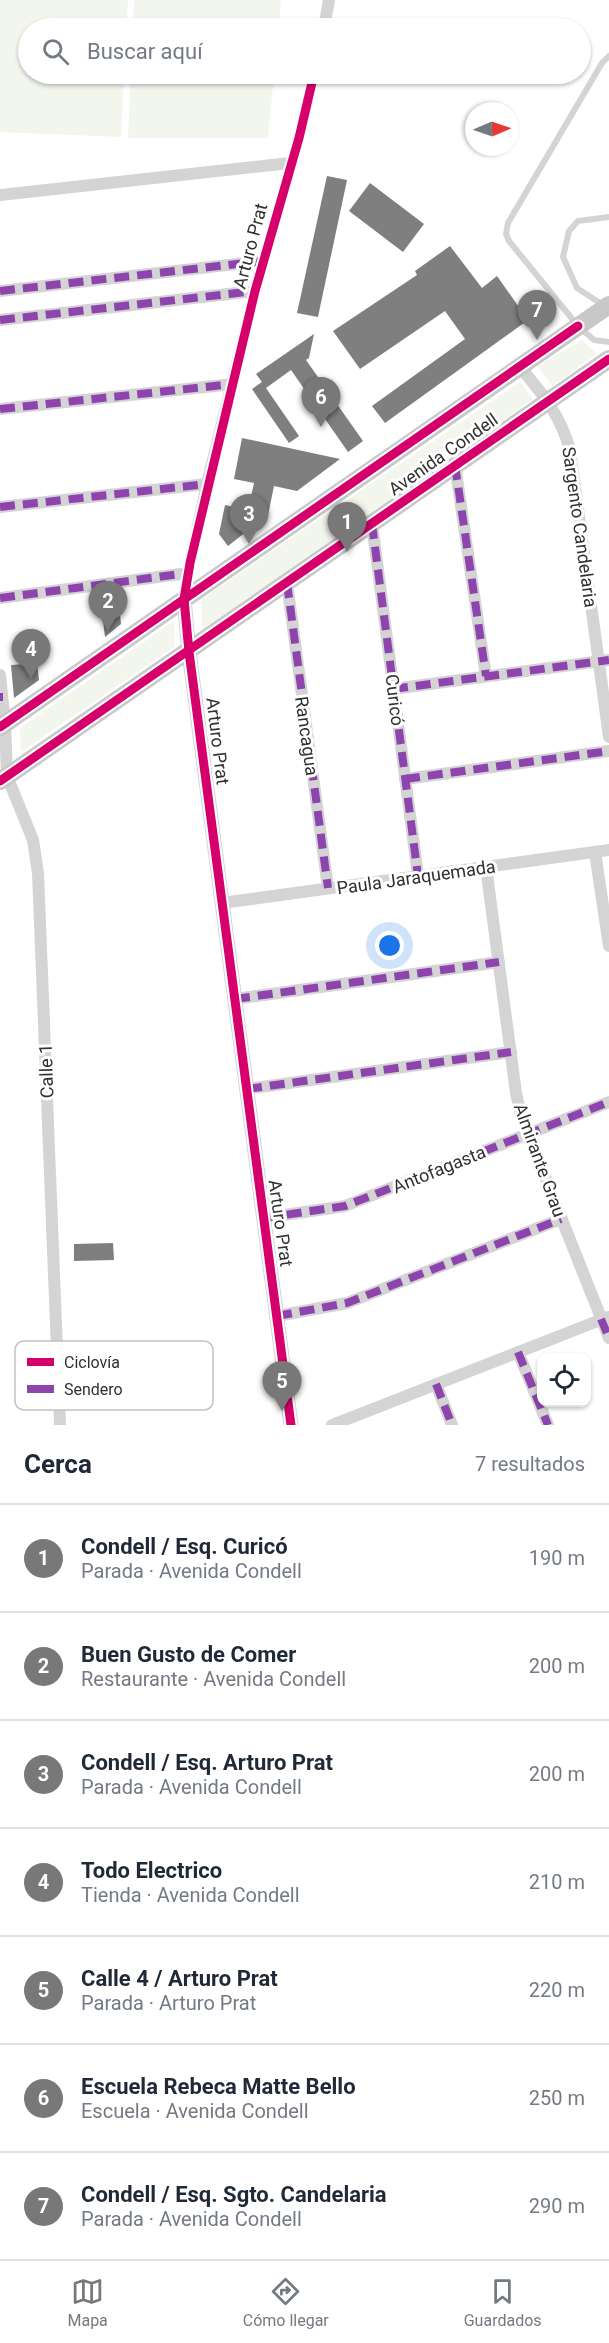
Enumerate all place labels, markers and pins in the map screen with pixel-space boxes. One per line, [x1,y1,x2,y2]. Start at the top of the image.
pin: 7 [518,290,556,340]
pin: 6 [302,378,340,427]
pin: 3 [230,494,268,544]
pin: 1 [328,502,366,552]
pin: 2 [88,582,128,631]
pin: 4 [12,630,51,679]
pin: 5 [262,1362,302,1411]

